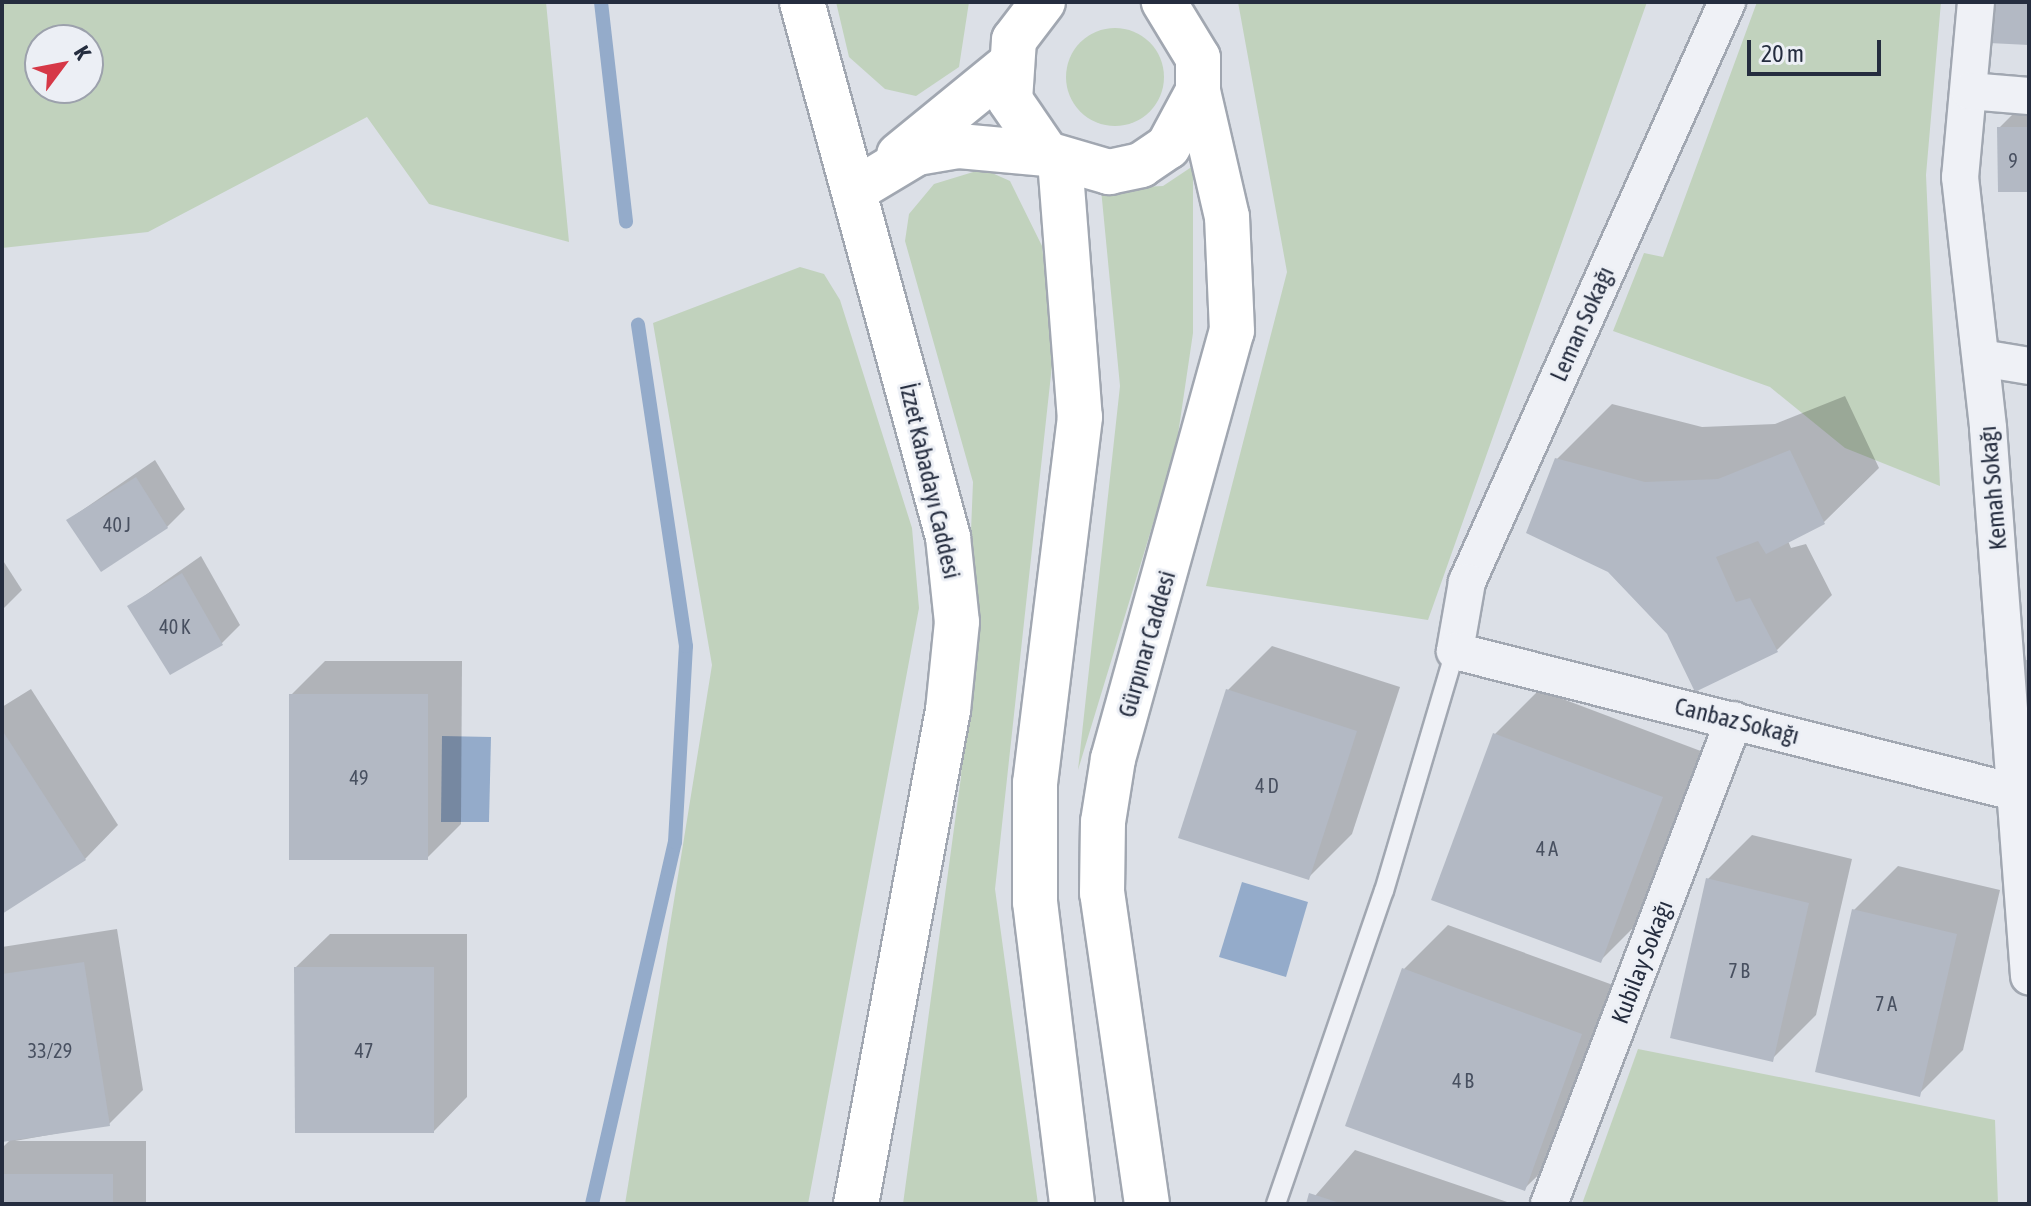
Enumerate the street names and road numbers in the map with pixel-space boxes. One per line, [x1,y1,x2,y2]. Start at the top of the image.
street label: Leman Sokağı [1544,262,1620,386]
street label: İzzet Kabadayı Caddesi [893,380,967,582]
street label: Kemah Sokağı [1973,425,2013,551]
street label: Gürpınar Caddesi [1112,567,1182,721]
street label: Canbaz Sokağı [1672,692,1802,750]
street label: Kubilay Sokağı [1605,896,1679,1028]

